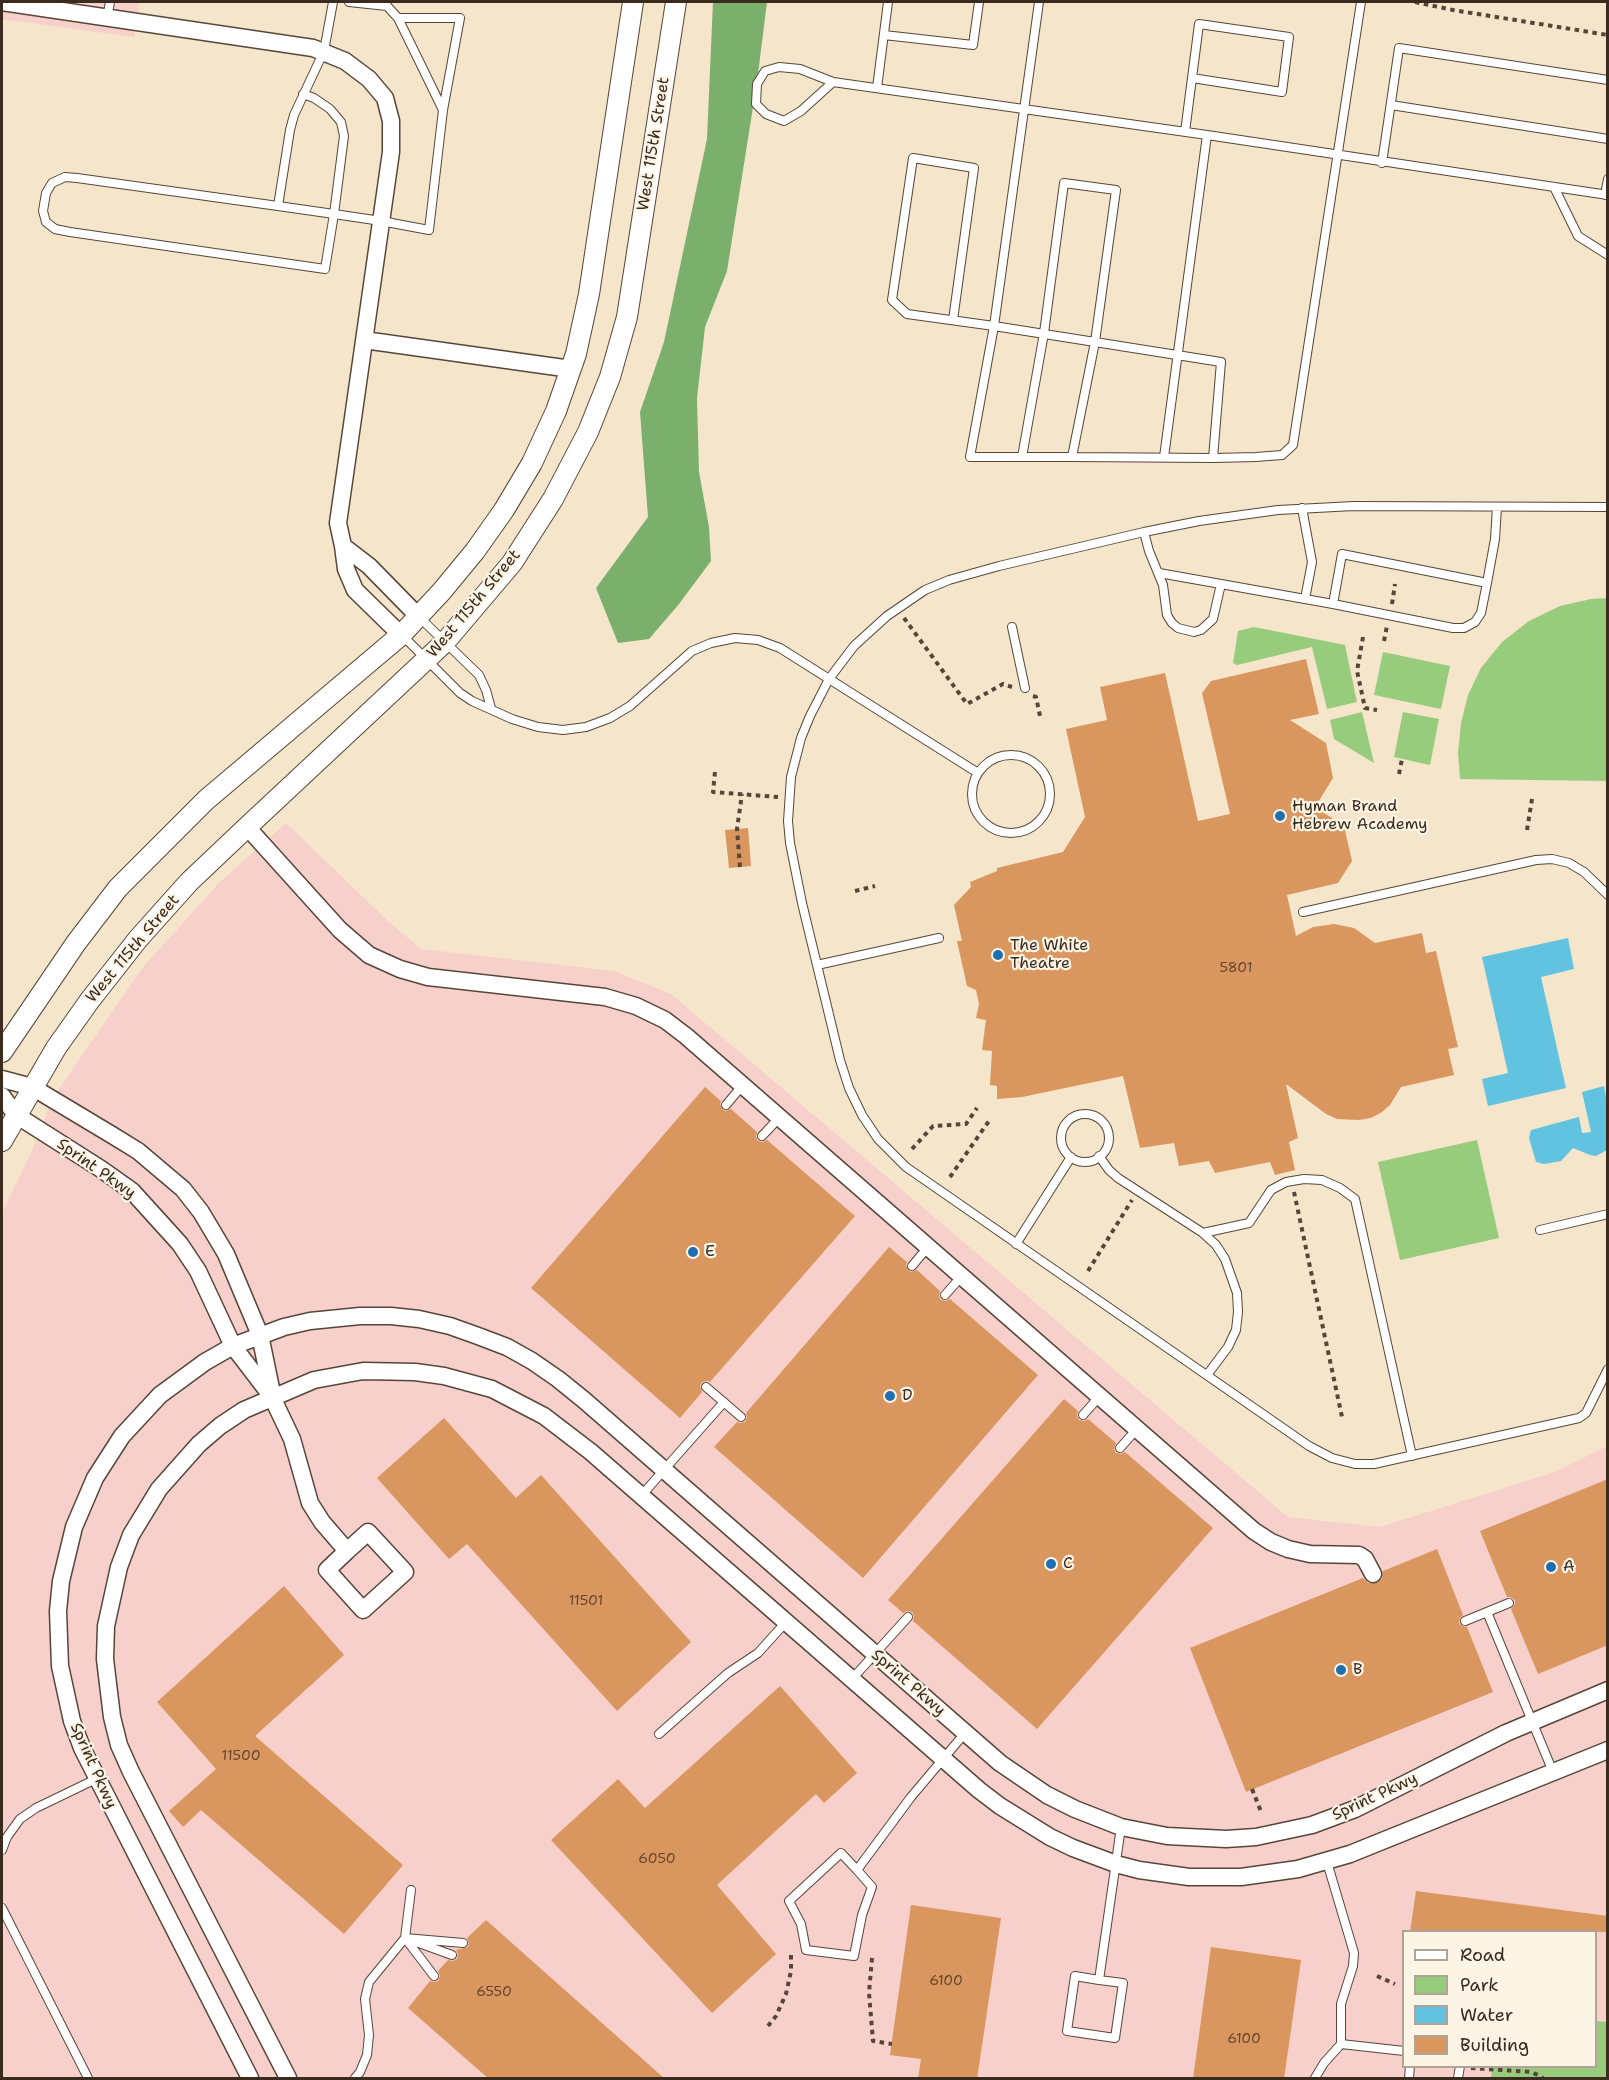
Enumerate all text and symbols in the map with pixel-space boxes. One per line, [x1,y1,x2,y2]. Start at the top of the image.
street label: West 115th Street [634,76,674,212]
street label: West 115th Street [423,546,525,662]
place label: Hyman Brand Hebrew Academy [1292,797,1428,835]
marker: Hyman Brand Hebrew Academy [1273,809,1287,823]
street label: West 115th Street [82,891,184,1007]
place label: The White Theatre [1010,936,1088,974]
marker: The White Theatre [991,948,1005,962]
house number: 5801 [1220,960,1252,976]
street label: Sprint Pkwy [53,1135,139,1203]
place label: E [705,1242,715,1262]
marker: E [686,1245,700,1259]
place label: D [902,1386,913,1406]
marker: D [883,1389,897,1403]
place label: C [1063,1554,1073,1574]
marker: C [1044,1557,1058,1571]
place label: A [1563,1557,1575,1577]
marker: A [1544,1560,1558,1574]
house number: 11501 [569,1593,603,1609]
street label: Sprint Pkwy [867,1646,949,1720]
place label: B [1353,1660,1362,1680]
marker: B [1334,1663,1348,1677]
street label: Sprint Pkwy [66,1720,120,1812]
house number: 11500 [222,1748,260,1764]
street label: Sprint Pkwy [1329,1769,1421,1825]
house number: 6050 [638,1851,676,1867]
legend [1402,1930,1597,2068]
text: Road [1460,1943,1505,1967]
house number: 6100 [929,1973,963,1989]
text: Park [1460,1973,1499,1997]
house number: 6550 [476,1984,512,2000]
text: Water [1460,2003,1513,2027]
house number: 6100 [1227,2031,1261,2047]
text: Building [1460,2033,1529,2057]

